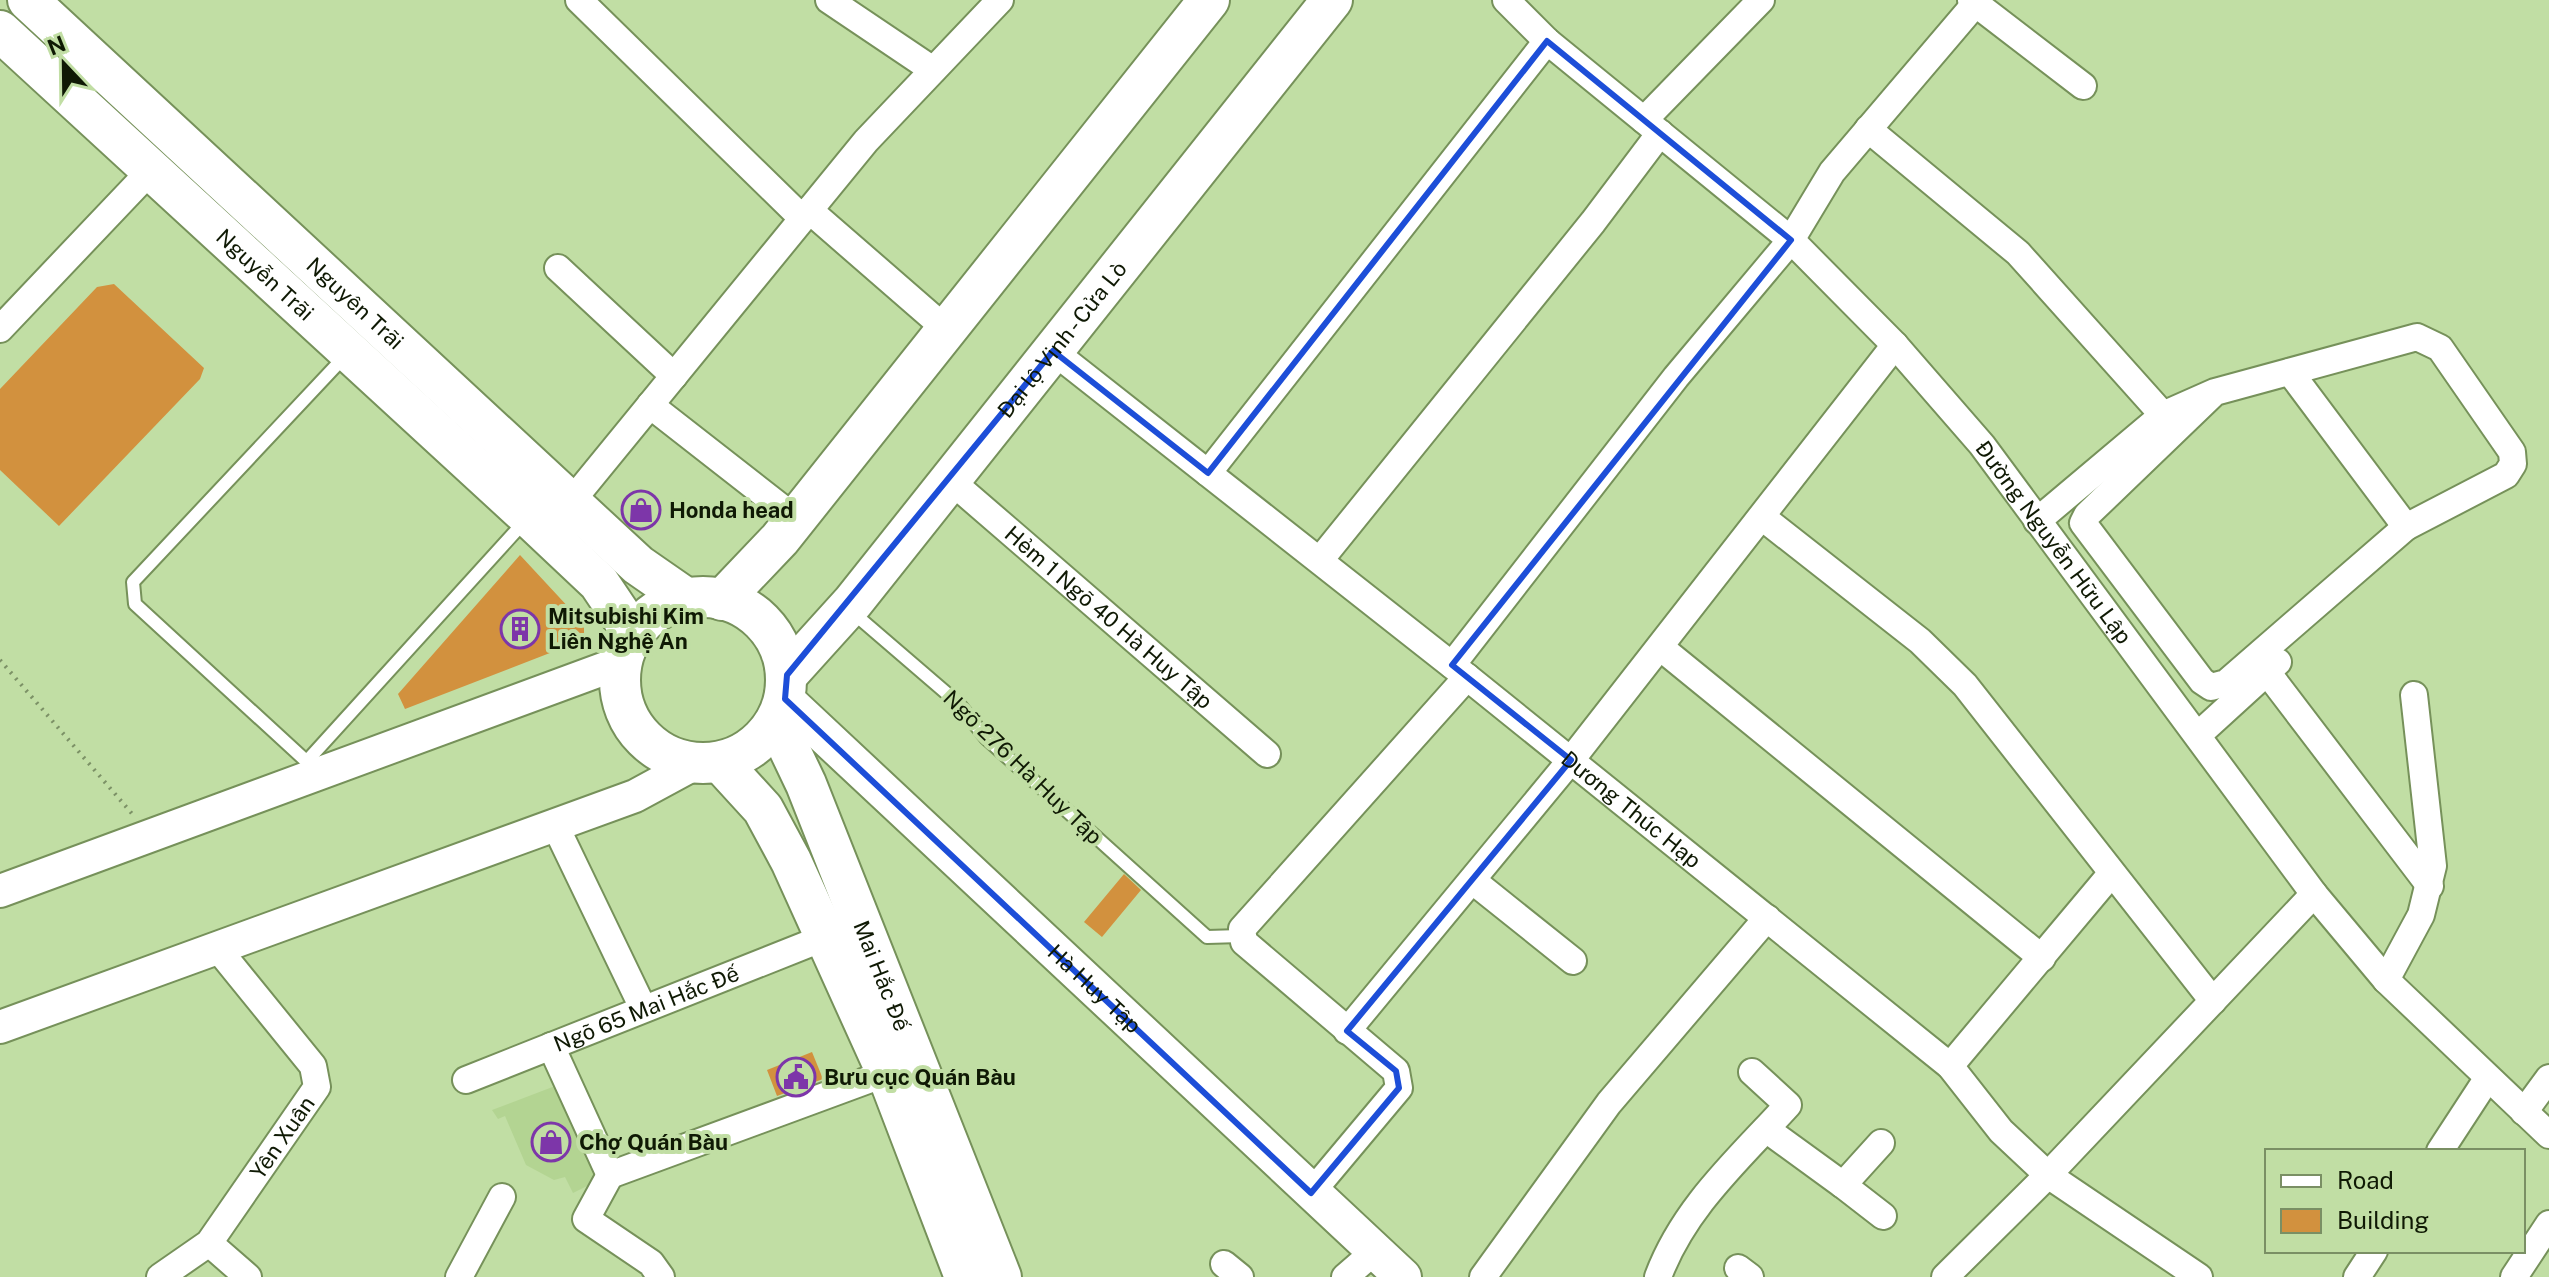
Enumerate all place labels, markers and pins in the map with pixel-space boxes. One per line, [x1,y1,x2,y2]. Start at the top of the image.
shop icon: Honda head [620,489,662,531]
place label: Honda head [669,497,794,523]
place label: Mitsubishi Kim Liên Nghệ An [548,603,704,654]
building icon: Mitsubishi Kim Liên Nghệ An [499,608,541,650]
public building icon: Bưu cục Quán Bàu [775,1056,817,1098]
place label: Bưu cục Quán Bàu [824,1064,1016,1090]
shop icon: Chợ Quán Bàu [530,1121,572,1163]
place label: Chợ Quán Bàu [579,1129,728,1155]

